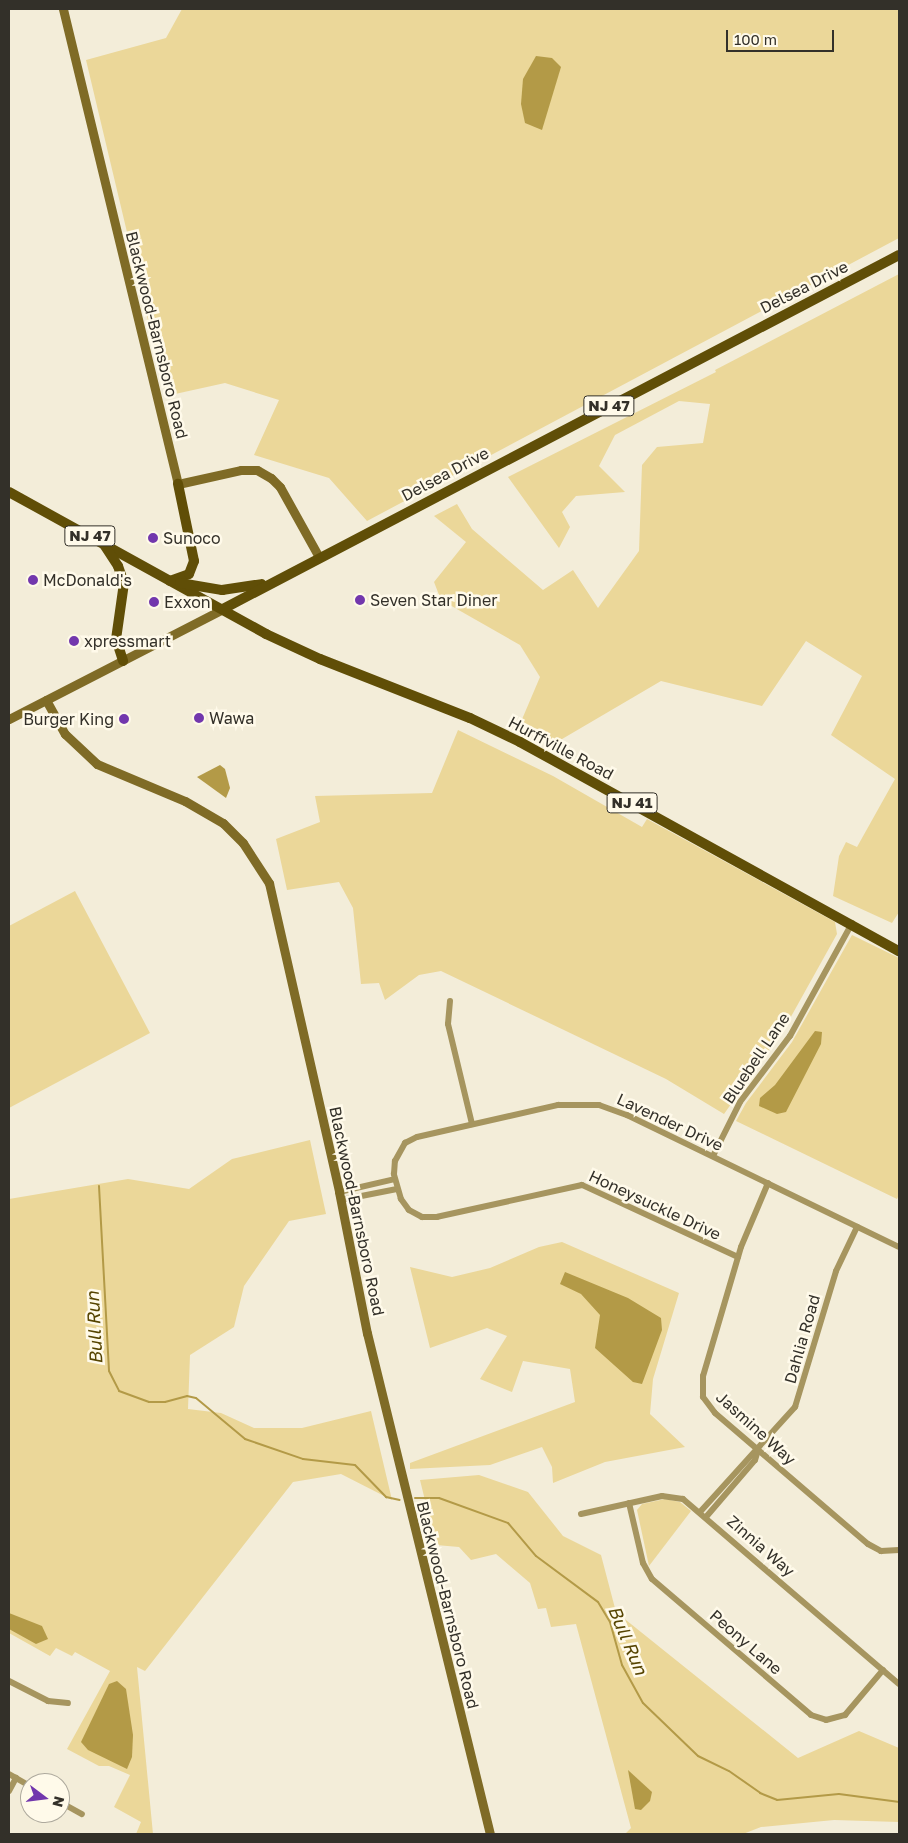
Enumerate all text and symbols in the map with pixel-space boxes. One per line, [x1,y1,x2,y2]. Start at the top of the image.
scale bar [728,20,836,52]
text: 100 m [734,30,777,48]
street label: Blackwood-Barnsboro Road [122,229,192,441]
street label: Delsea Drive [757,257,851,317]
road number: NJ 47 [583,394,635,418]
street label: Delsea Drive [398,443,492,505]
road number: NJ 47 [64,524,116,548]
place label: Sunoco [163,528,221,548]
marker: Sunoco [147,532,159,544]
place label: McDonald's [43,570,132,590]
marker: McDonald's [27,574,39,586]
place label: Seven Star Diner [370,590,497,610]
place label: Exxon [164,592,211,612]
marker: Seven Star Diner [354,594,366,606]
marker: Exxon [148,596,160,608]
place label: xpressmart [84,631,171,651]
marker: xpressmart [68,635,80,647]
place label: Wawa [209,708,254,728]
place label: Burger King [23,709,114,729]
marker: Wawa [193,712,205,724]
street label: Hurffville Road [505,712,617,784]
marker: Burger King [118,713,130,725]
road number: NJ 41 [606,790,658,816]
street label: Bluebell Lane [719,1009,793,1107]
street label: Lavender Drive [614,1089,726,1155]
street label: Blackwood-Barnsboro Road [325,1105,389,1317]
street label: Honeysuckle Drive [586,1166,724,1244]
water label: Bull Run [81,1291,107,1365]
street label: Dahlia Road [780,1292,824,1386]
street label: Jasmine Way [712,1387,800,1469]
street label: Blackwood-Barnsboro Road [413,1499,483,1711]
street label: Zinnia Way [723,1511,799,1581]
water label: Bull Run [604,1602,652,1678]
street label: Peony Lane [706,1606,786,1678]
north arrow [20,1773,70,1823]
text: N [49,1794,69,1809]

